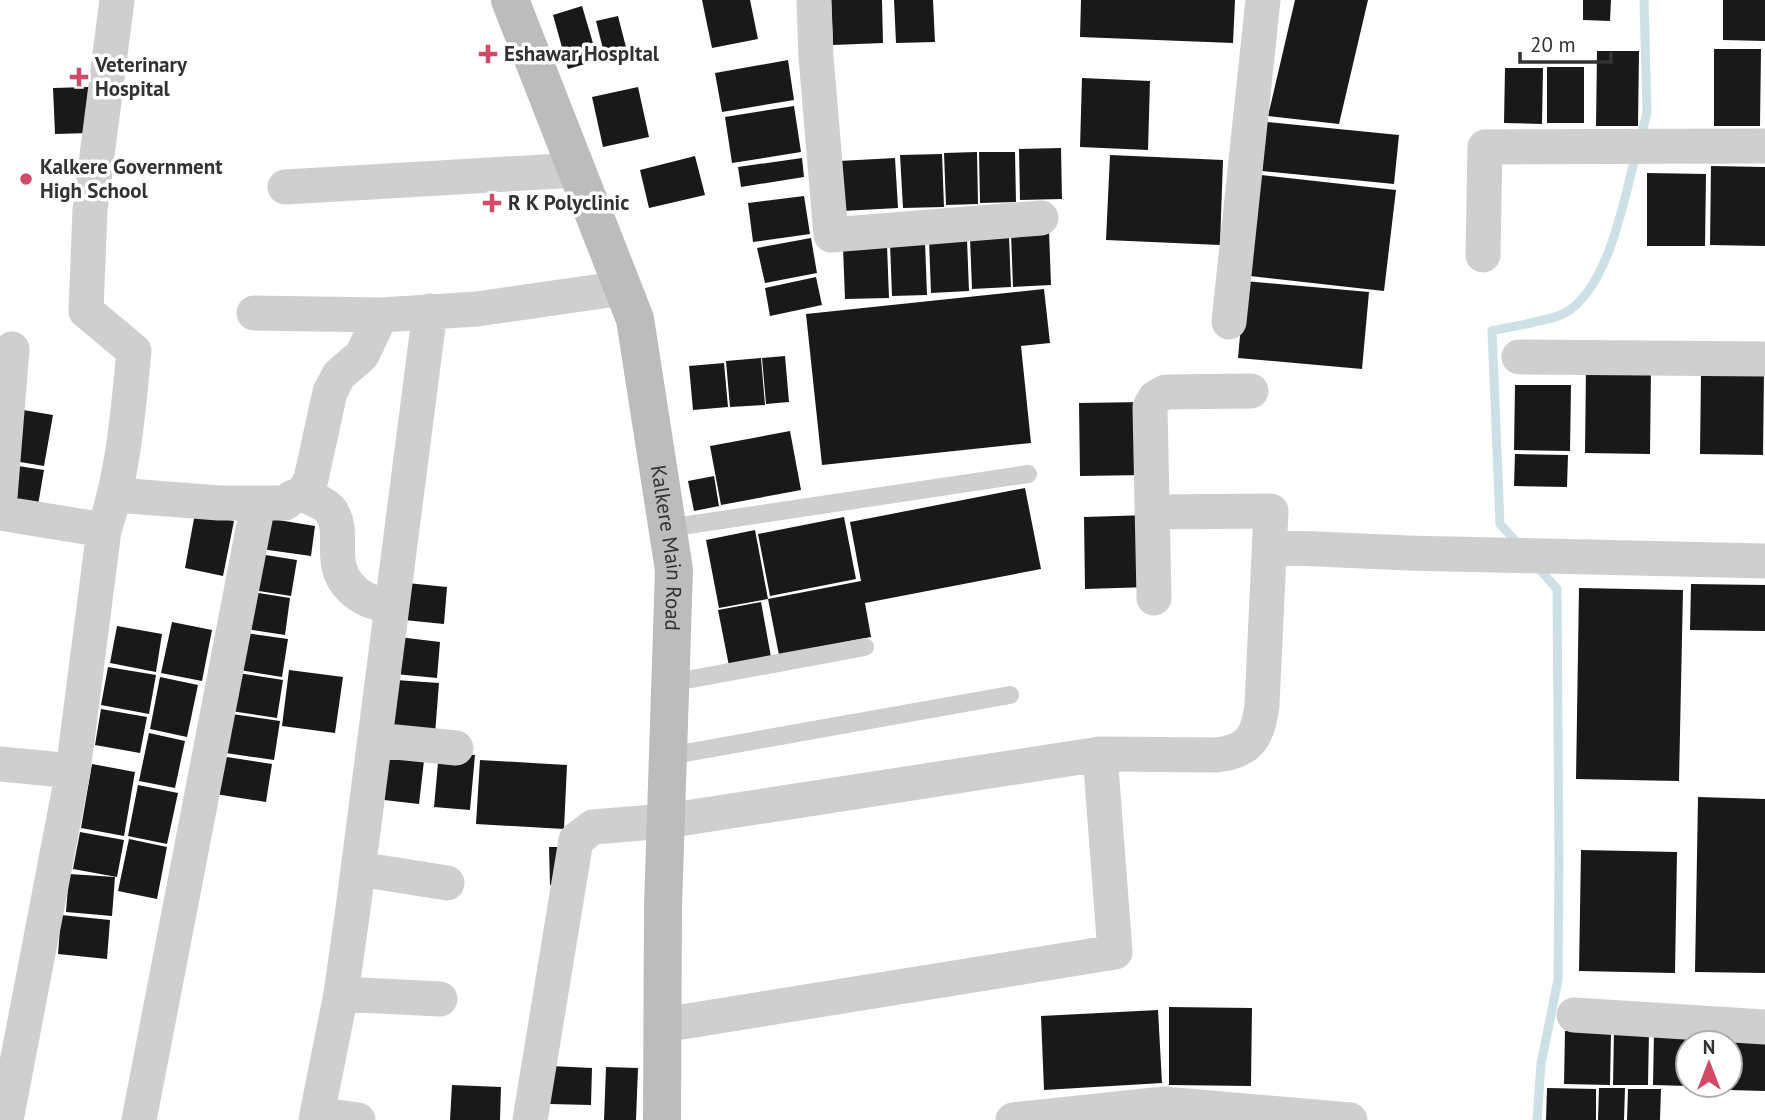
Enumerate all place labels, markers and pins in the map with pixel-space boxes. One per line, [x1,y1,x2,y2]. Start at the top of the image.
place label: Eshawar HospItal [504,40,660,67]
marker: Eshawar HospItal [478,44,498,64]
place label: Veterinary Hospital [94,51,188,102]
marker: Veterinary Hospital [69,67,89,87]
place label: Kalkere Government High School [40,153,223,204]
marker: Kalkere Government High School [18,171,34,187]
place label: R K Polyclinic [508,189,629,216]
marker: R K Polyclinic [482,193,502,213]

